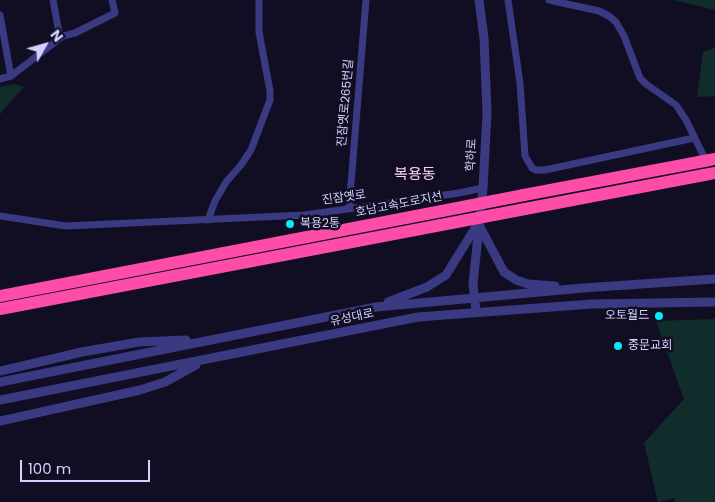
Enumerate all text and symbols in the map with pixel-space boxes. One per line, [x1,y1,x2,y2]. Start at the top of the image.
north arrow [20,20,70,70]
text: N [46,25,68,46]
street label: 진잠옛로265번길 [335,58,357,148]
street label: 학하로 [464,138,480,172]
district label: 복용동 [394,166,436,184]
street label: 진잠옛로 [321,188,367,208]
street label: 호남고속도로지선 [354,190,444,220]
place label: 복용2통 [300,217,340,231]
marker: 복용2통 [284,218,296,230]
street label: 유성대로 [329,306,375,330]
place label: 오토월드 [605,309,649,323]
marker: 오토월드 [653,310,665,322]
place label: 중문교회 [628,339,672,353]
marker: 중문교회 [612,340,624,352]
scale bar [22,450,152,482]
text: 100 m [28,458,71,479]

